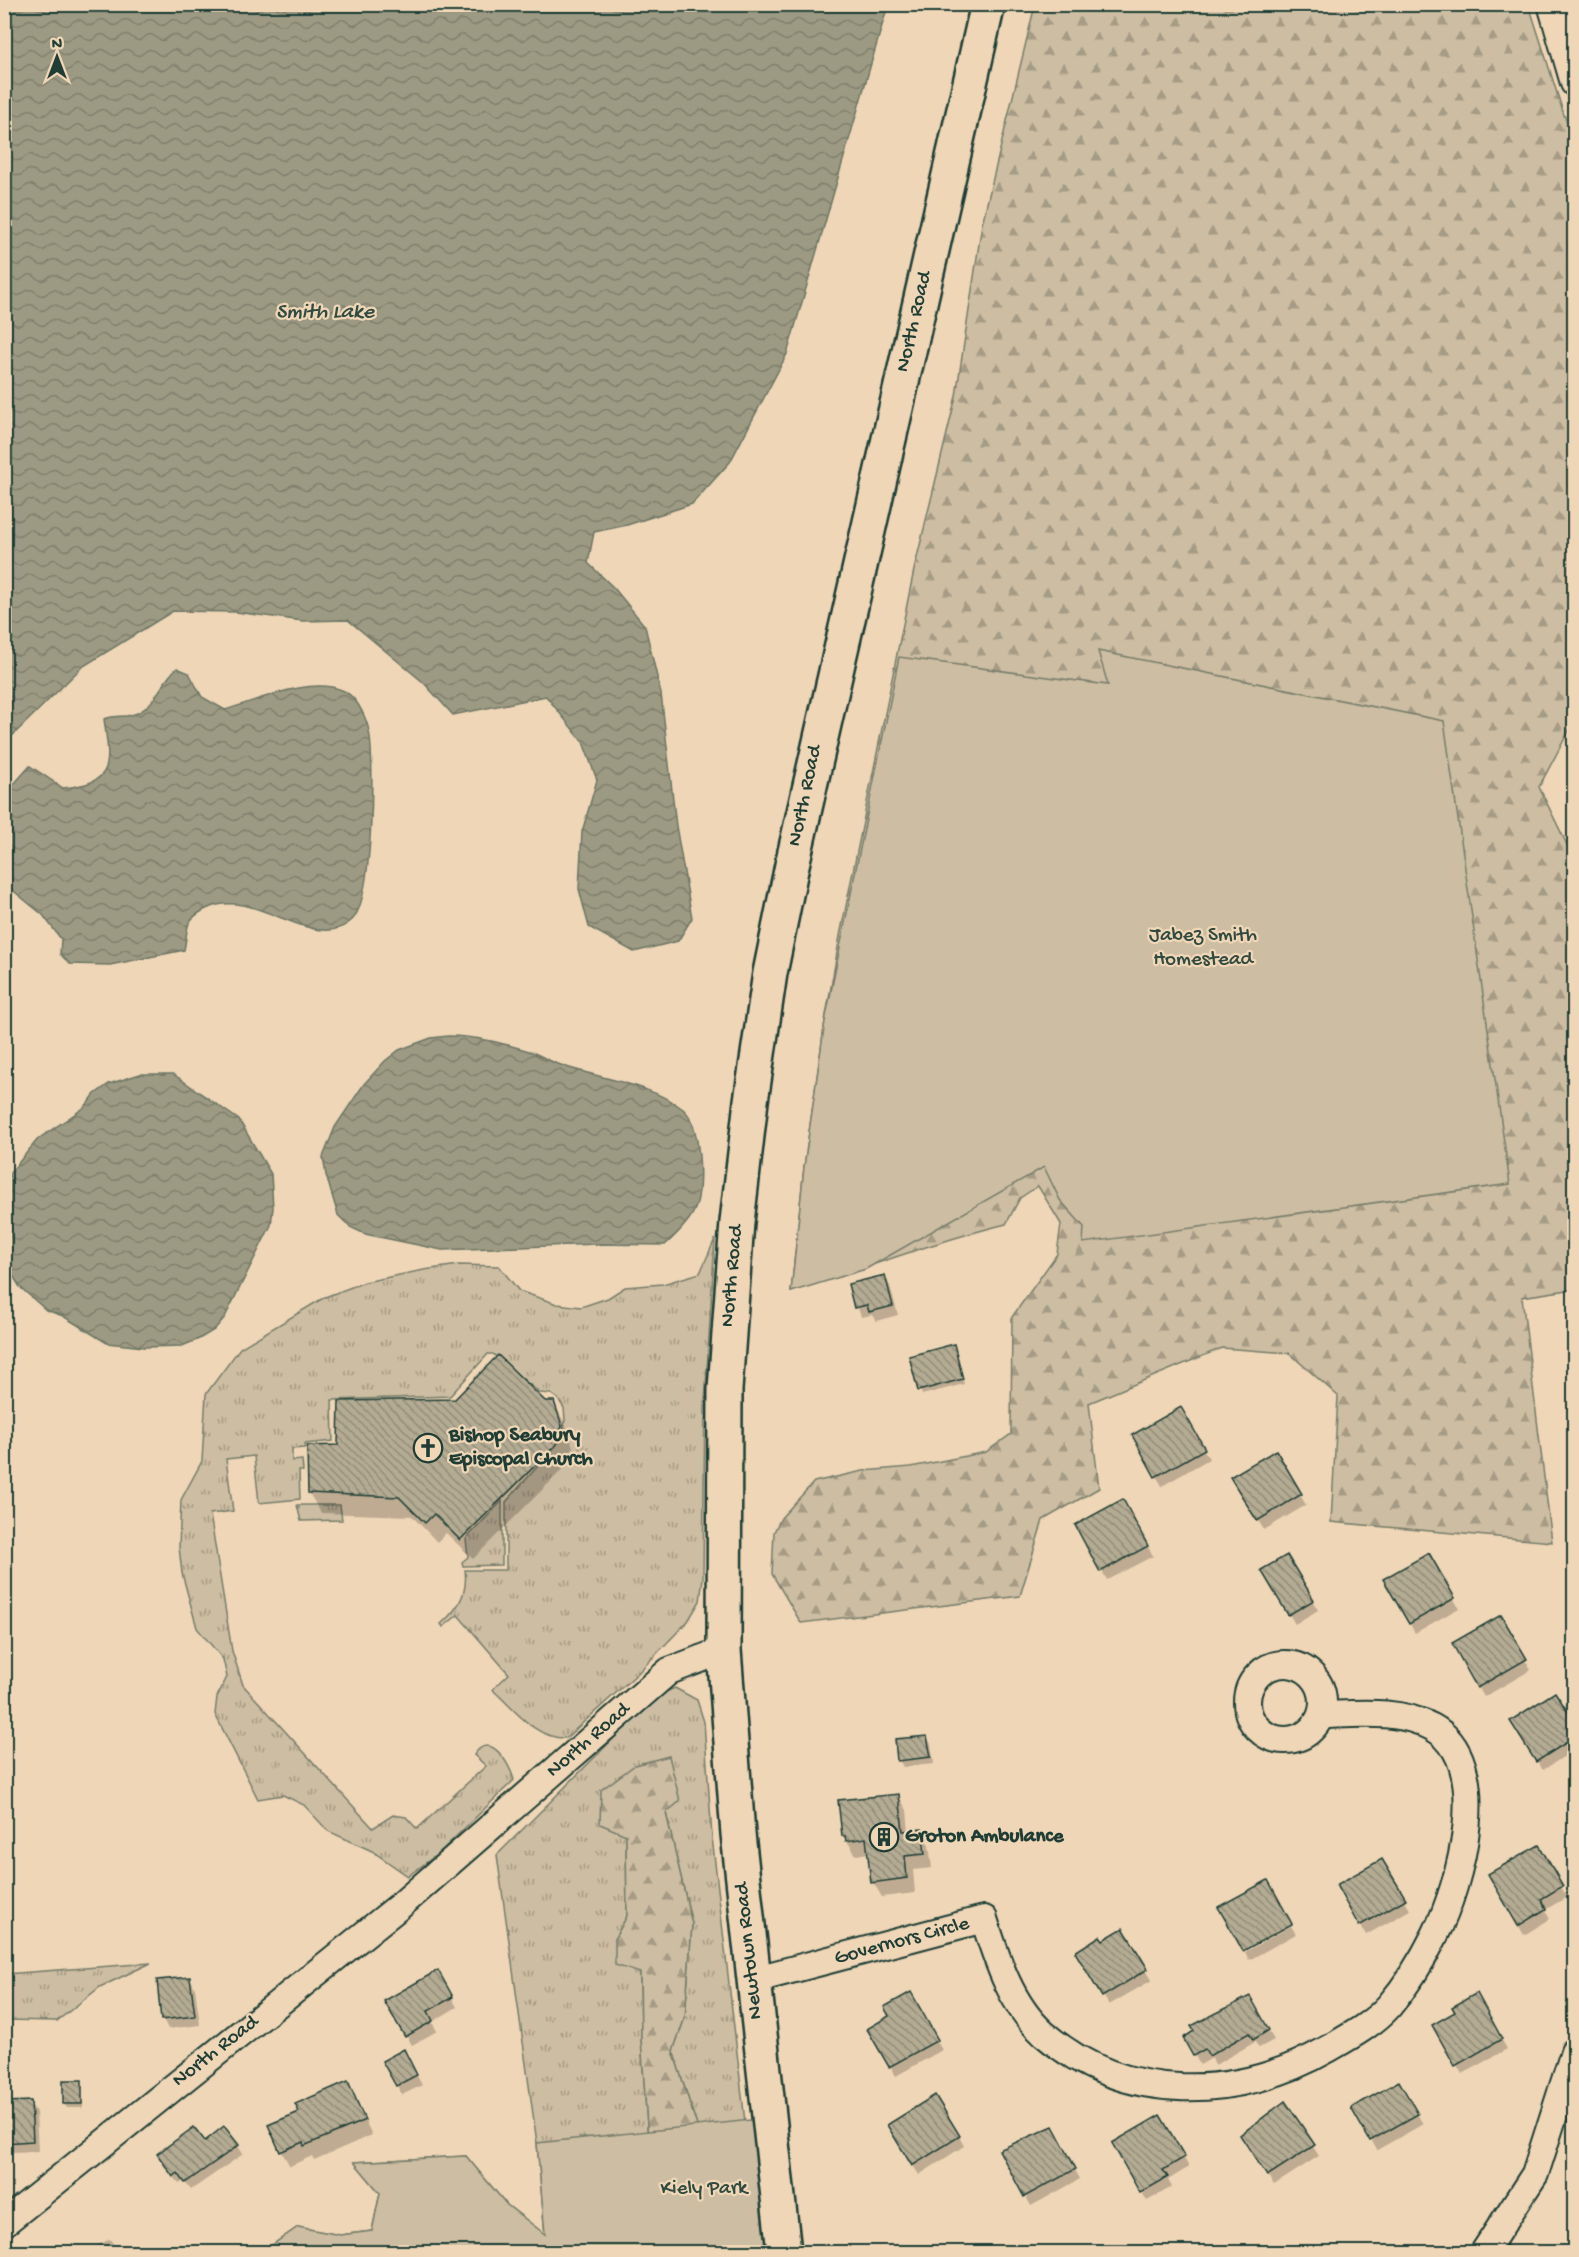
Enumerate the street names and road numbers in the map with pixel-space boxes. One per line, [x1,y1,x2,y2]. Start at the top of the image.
street label: North Road [891,267,939,375]
street label: North Road [783,741,829,849]
street label: North Road [716,1222,750,1328]
street label: North Road [542,1697,637,1784]
street label: Newtown Road [730,1880,770,2021]
street label: Governors Circle [832,1912,973,1972]
street label: North Road [168,2009,266,2093]

